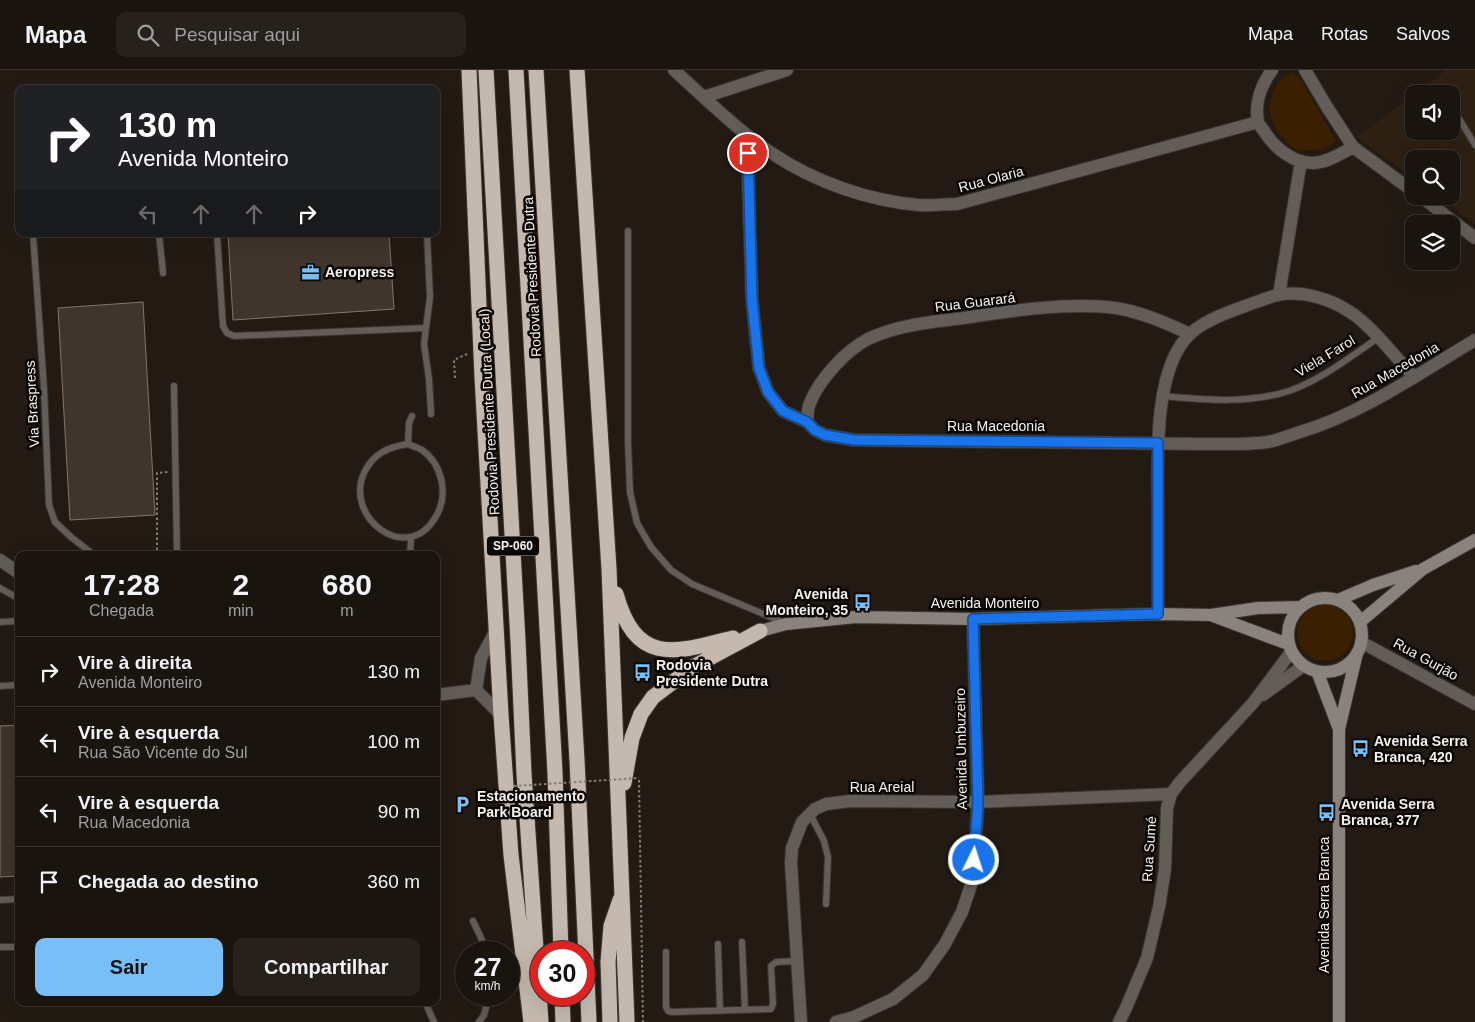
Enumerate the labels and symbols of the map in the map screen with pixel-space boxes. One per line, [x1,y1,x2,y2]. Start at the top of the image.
pin [727,132,769,174]
street label: Rua Olaria [957,163,1026,195]
street label: Rodovia Presidente Dutra [520,196,544,357]
office icon: Aeropress [301,262,321,282]
place label: Aeropress [325,264,394,280]
street label: Rua Guarará [934,289,1016,315]
street label: Rodovia Presidente Dutra (Local) [476,308,502,516]
street label: Viela Farol [1292,332,1358,380]
street label: Rua Macedonia [1349,338,1442,401]
street label: Via Braspress [22,360,42,448]
street label: Rua Macedonia [947,418,1045,434]
road number: SP-060 [487,536,539,556]
place label: Avenida Monteiro, 35 [766,586,848,618]
bus stop icon: Avenida Monteiro, 35 [852,592,872,612]
street label: Avenida Monteiro [931,595,1040,611]
street label: Rua Gurjão [1391,635,1461,683]
place label: Rodovia Presidente Dutra [656,657,768,689]
bus stop icon: Rodovia Presidente Dutra [632,663,652,683]
street label: Avenida Umbuzeiro [952,688,970,810]
place label: Avenida Serra Branca, 420 [1374,733,1468,765]
bus stop icon: Avenida Serra Branca, 420 [1350,739,1370,759]
street label: Rua Areial [850,779,914,795]
place label: Estacionamento Park Board [477,788,585,820]
parking icon: Estacionamento Park Board [453,794,473,814]
place label: Avenida Serra Branca, 377 [1341,796,1435,828]
bus stop icon: Avenida Serra Branca, 377 [1317,802,1337,822]
street label: Rua Sumé [1139,815,1159,883]
position arrow [947,833,999,885]
street label: Avenida Serra Branca [1316,836,1332,973]
speed limit sign: 30 [530,941,595,1006]

